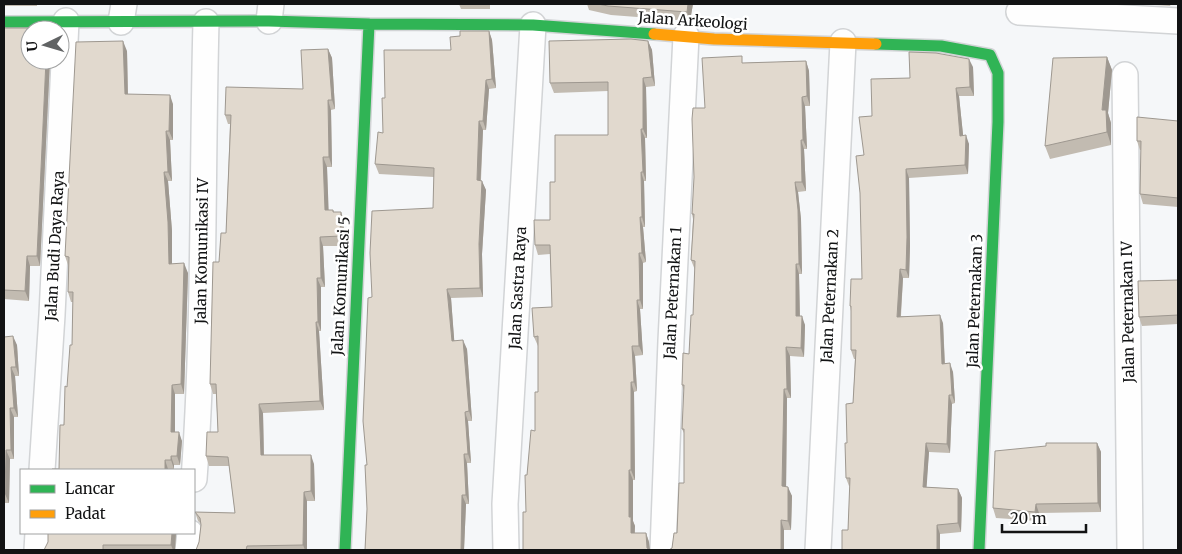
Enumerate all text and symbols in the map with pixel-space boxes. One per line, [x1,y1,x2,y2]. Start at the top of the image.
street label: Jalan Arkeologi [637,7,749,34]
north arrow [20,20,70,70]
text: U [23,40,41,52]
street label: Jalan Budi Daya Raya [41,170,68,323]
street label: Jalan Komunikasi IV [191,177,212,325]
street label: Jalan Komunikasi 5 [327,216,354,357]
street label: Jalan Sastra Raya [505,226,530,351]
street label: Jalan Peternakan 1 [659,226,685,361]
street label: Jalan Peternakan 2 [816,228,843,365]
street label: Jalan Peternakan 3 [963,233,986,369]
street label: Jalan Peternakan IV [1117,240,1138,384]
legend [20,469,195,534]
text: Lancar [65,479,115,498]
scale bar [1002,502,1086,534]
text: Padat [65,504,106,523]
text: 20 m [1010,509,1047,528]

